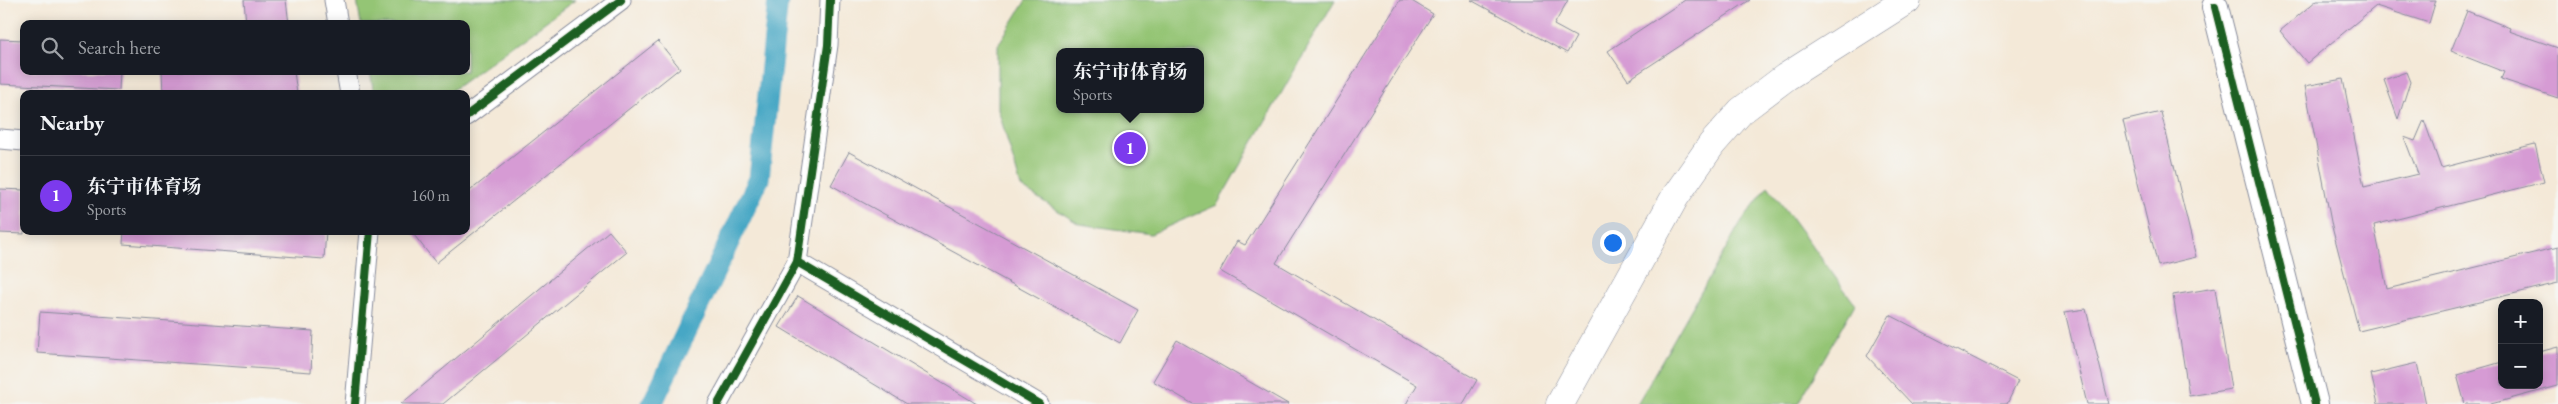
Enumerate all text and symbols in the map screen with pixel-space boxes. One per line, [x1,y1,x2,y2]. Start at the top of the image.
search box [20,20,470,75]
icon: search [38,34,66,62]
text: Search here [78,35,160,60]
popup [1056,48,1204,113]
text: 东宁市体育场 [1073,59,1187,84]
text: Sports [1073,84,1112,105]
text: Nearby [40,109,104,136]
pin: 1 [1114,129,1146,167]
text: 东宁市体育场 [87,174,201,199]
text: 1 [52,185,60,206]
text: 160 m [411,185,450,206]
text: Sports [87,199,126,220]
your location [1600,230,1626,256]
map controls [2498,299,2543,389]
button: + [2498,299,2543,344]
button: − [2498,344,2543,389]

